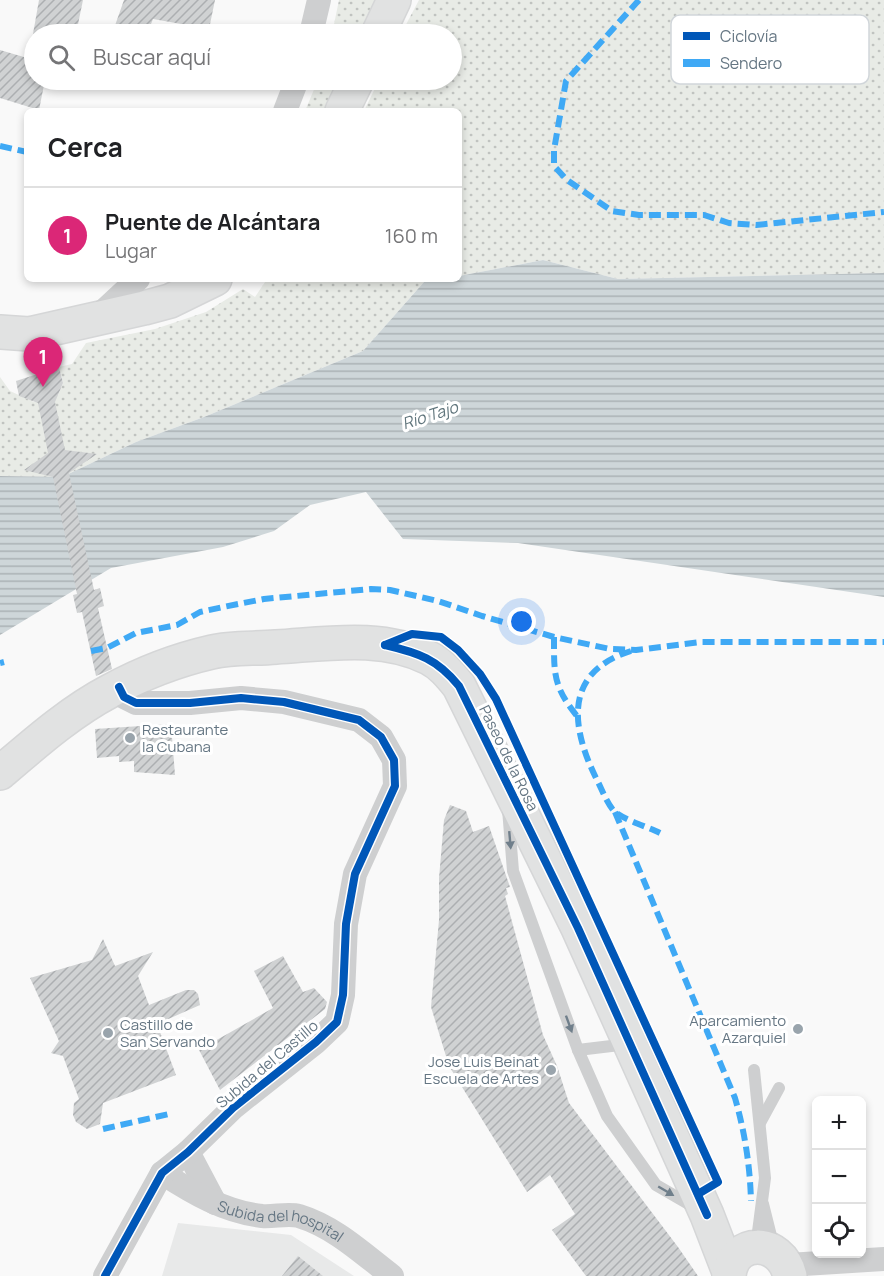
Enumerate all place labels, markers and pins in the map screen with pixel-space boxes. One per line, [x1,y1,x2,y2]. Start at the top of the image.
pin: 1 [24,338,63,387]
place label: Restaurante la Cubana [142,719,228,757]
marker: Restaurante la Cubana [123,731,137,745]
place label: Aparcamiento Azarquiel [689,1010,786,1048]
place label: Castillo de San Servando [120,1014,215,1052]
marker: Aparcamiento Azarquiel [791,1022,805,1036]
marker: Castillo de San Servando [101,1026,115,1040]
place label: Jose Luis Beinat Escuela de Artes [424,1051,539,1089]
marker: Jose Luis Beinat Escuela de Artes [544,1063,558,1077]

